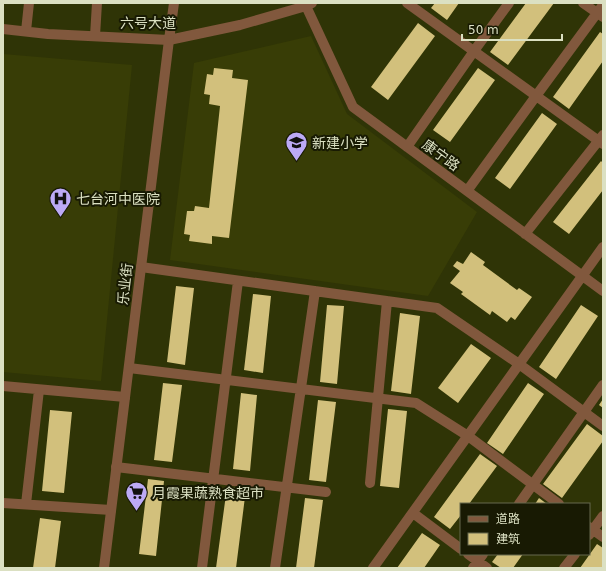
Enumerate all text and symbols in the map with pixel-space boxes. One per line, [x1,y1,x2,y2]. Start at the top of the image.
street label: 六号大道 [120,15,176,31]
scale bar [462,16,562,42]
text: 50 m [468,23,499,37]
school or university icon: 新建小学 [284,130,310,163]
place label: 新建小学 [312,135,368,151]
street label: 康宁路 [419,136,463,174]
hospital icon: 七台河中医院 [47,186,73,219]
place label: 七台河中医院 [76,191,160,207]
street label: 乐业街 [115,262,135,306]
supermarket icon: 月霞果蔬熟食超市 [124,480,150,513]
place label: 月霞果蔬熟食超市 [152,485,264,501]
legend [460,503,590,555]
text: 道路 [496,512,520,526]
text: 建筑 [496,532,520,546]

